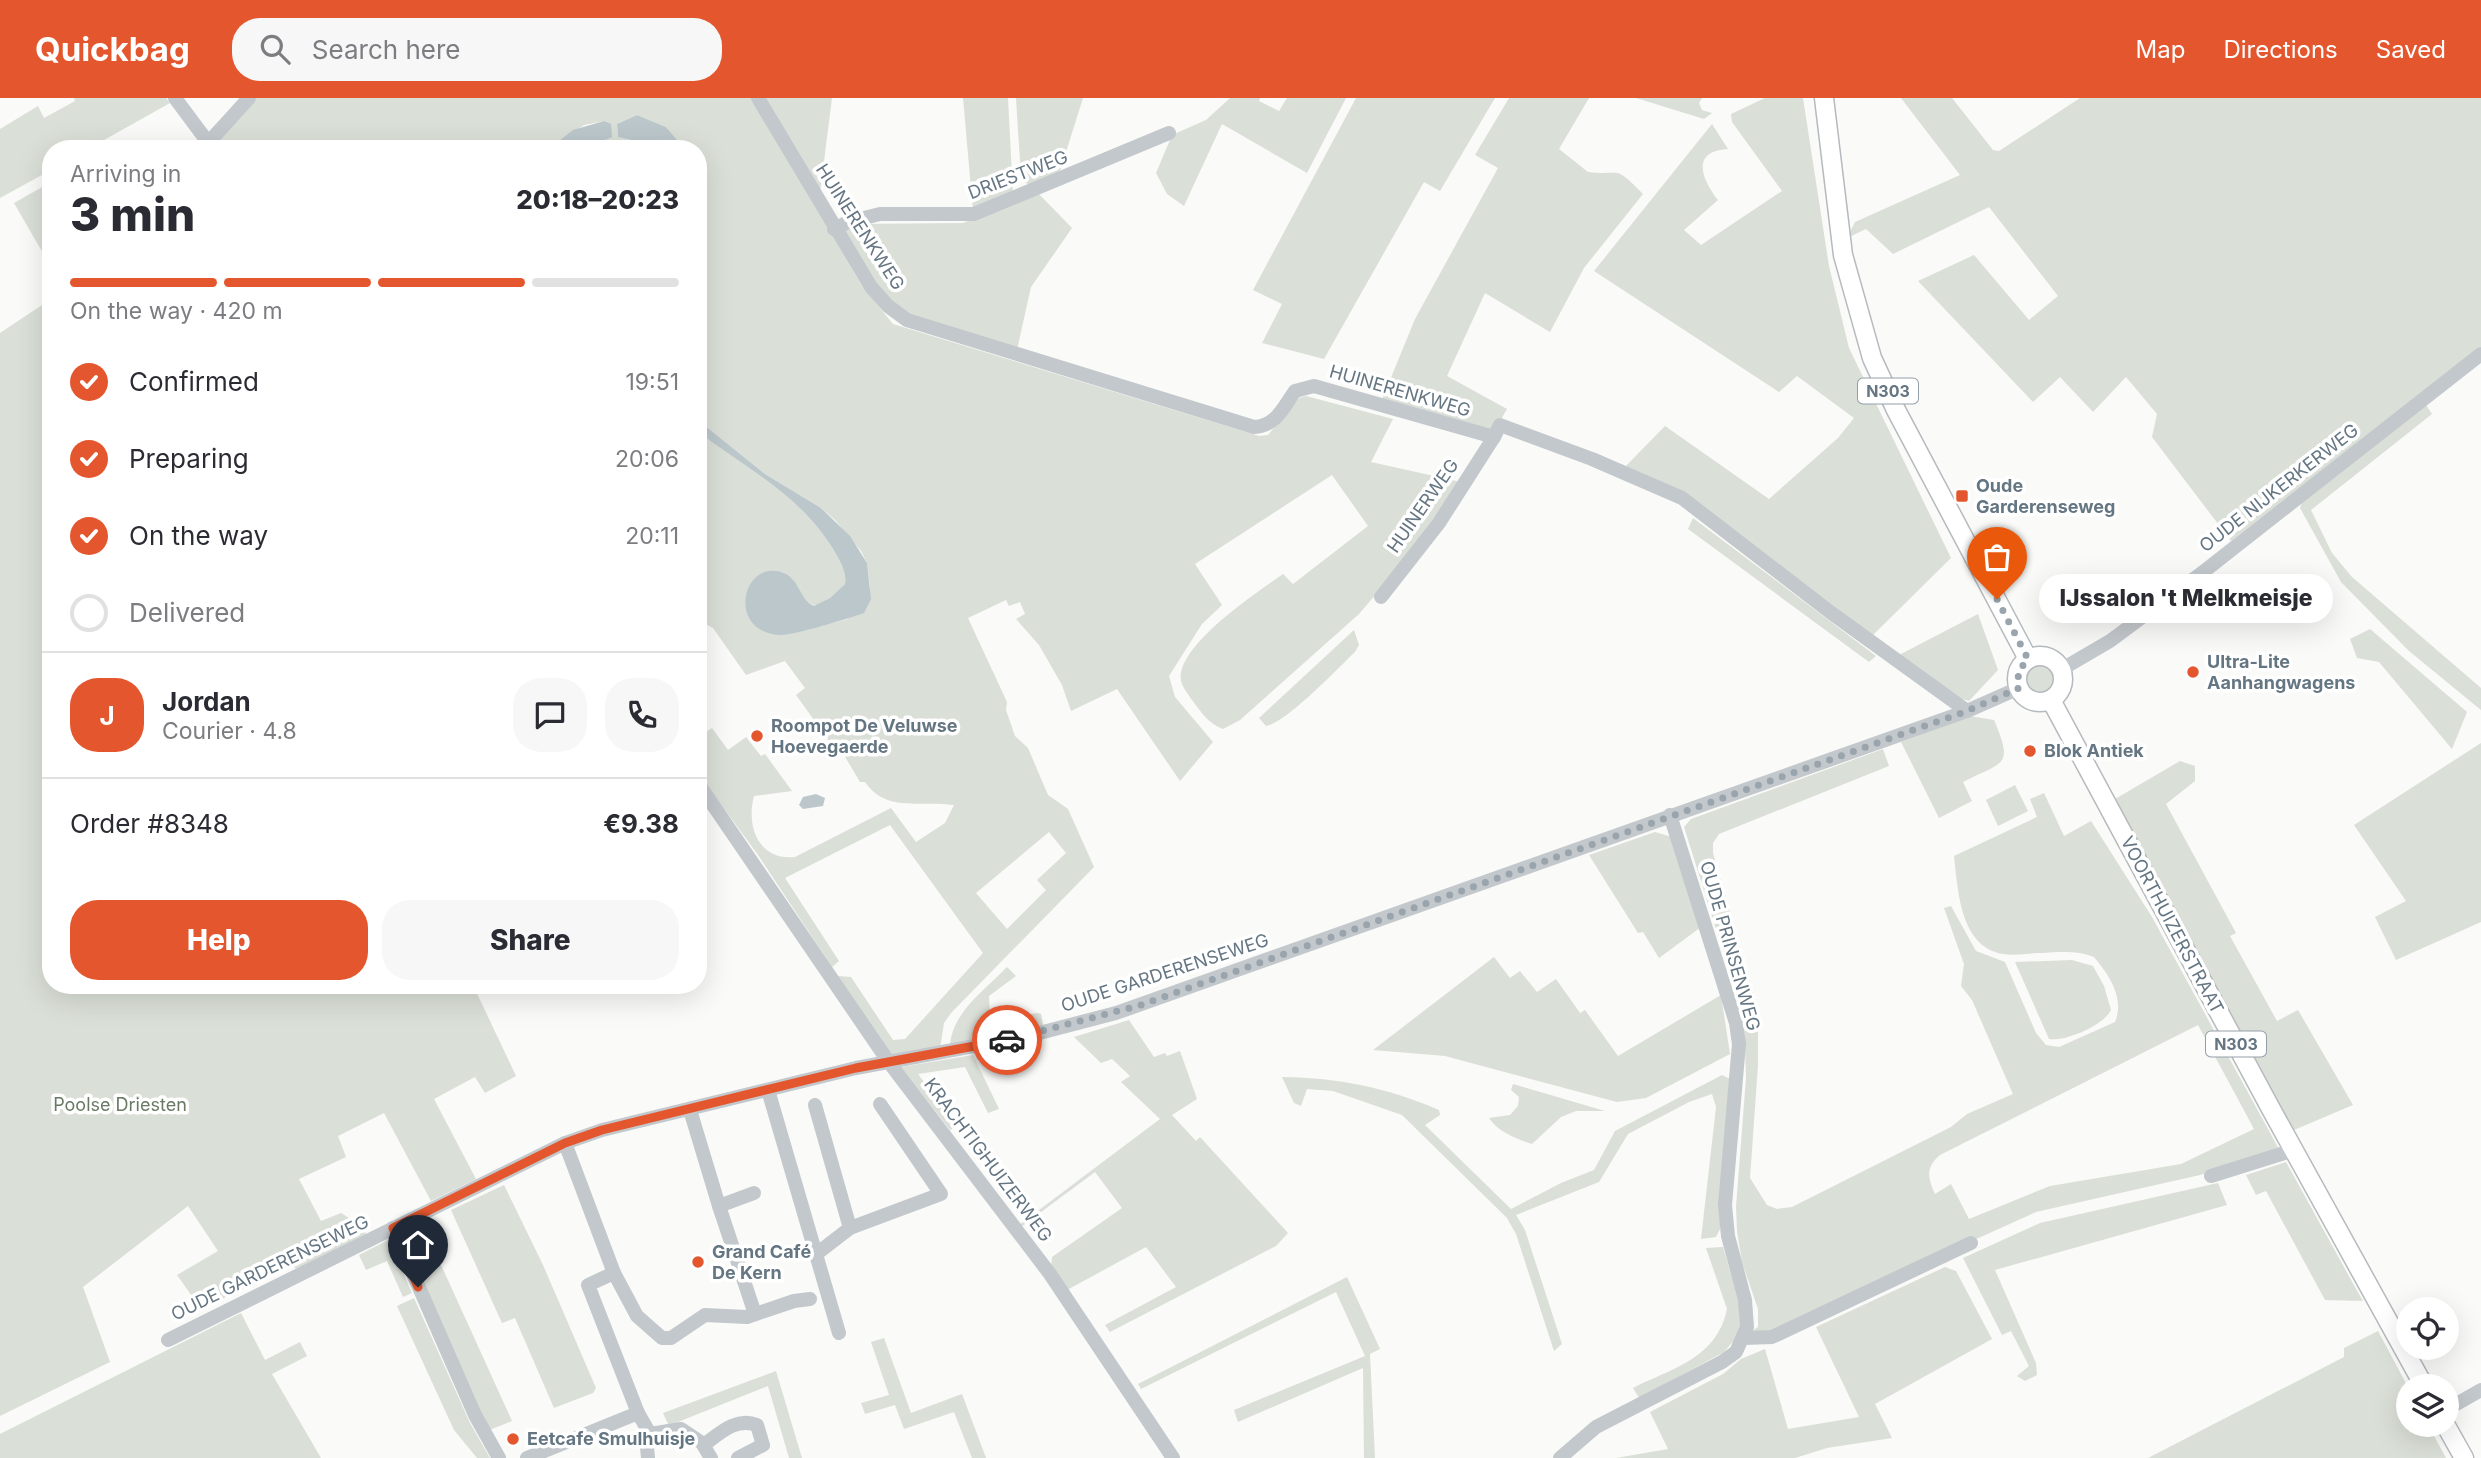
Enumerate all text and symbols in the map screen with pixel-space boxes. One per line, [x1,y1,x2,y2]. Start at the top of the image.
search box [232,18,722,81]
text: Quickbag [35,29,190,69]
icon: search [256,30,294,68]
text: Search here [312,34,460,65]
text: Map [2136,35,2185,64]
text: Directions [2223,35,2338,64]
text: Saved [2376,35,2446,64]
street label: DRIESTWEG [965,146,1071,203]
text: Arriving in [70,160,181,188]
street label: HUINERENKWEG [812,160,909,294]
text: 20:18–20:23 [516,184,679,215]
text: 3 min [70,186,195,242]
text: On the way · 420 m [70,297,283,325]
street label: HUINERENKWEG [1327,360,1473,421]
icon: check [70,363,108,401]
text: Confirmed [129,366,259,397]
text: 19:51 [625,368,679,396]
road number: N303 [1858,378,1918,404]
street label: OUDE NIJKERKERWEG [2195,419,2362,556]
icon: check [70,440,108,478]
text: Preparing [129,443,249,474]
text: 20:06 [615,445,679,473]
street label: HUINERWEG [1383,455,1463,557]
place label: Oude Garderenseweg [1976,475,2115,517]
marker: Oude Garderenseweg [1954,488,1970,504]
icon: check [70,517,108,555]
text: On the way [129,520,268,551]
text: 20:11 [625,522,679,550]
pin [1967,527,2027,599]
icon: bag [1978,538,2016,576]
callout: IJssalon 't Melkmeisje [2039,574,2333,624]
text: IJssalon 't Melkmeisje [2059,584,2313,612]
text: Delivered [129,597,245,628]
place label: Ultra-Lite Aanhangwagens [2207,651,2355,693]
marker: Ultra-Lite Aanhangwagens [2185,664,2201,680]
button: chat [513,678,587,752]
button: phone [605,678,679,752]
text: Jordan [162,686,251,717]
text: J [99,700,115,731]
place label: Roompot De Veluwse Hoevegaerde [771,715,958,757]
text: Courier · 4.8 [162,717,297,745]
marker: Roompot De Veluwse Hoevegaerde [749,728,765,744]
place label: Blok Antiek [2044,740,2144,761]
marker: Blok Antiek [2022,743,2038,759]
text: Order #8348 [70,808,229,839]
text: €9.38 [603,808,679,839]
street label: VOORTHUIZERSTRAAT [2117,832,2228,1017]
street label: OUDE PRINSENWEG [1696,859,1765,1033]
button: Help [70,900,368,980]
button: Share [382,900,679,980]
street label: OUDE GARDERENSEWEG [1058,929,1271,1016]
courier [972,1005,1042,1075]
icon: car [988,1021,1026,1059]
road number: N303 [2206,1032,2266,1056]
street label: KRACHTIGHUIZERWEG [920,1074,1057,1246]
park label: Poolse Driesten [53,1094,187,1115]
street label: OUDE GARDERENSEWEG [168,1211,372,1325]
pin [388,1215,448,1287]
icon: home [399,1226,437,1264]
place label: Grand Café De Kern [712,1241,811,1283]
marker: Grand Café De Kern [690,1254,706,1270]
map controls [2396,1297,2459,1437]
button: locate [2396,1297,2459,1360]
button: layers [2396,1374,2459,1437]
place label: Eetcafe Smulhuisje [527,1428,696,1449]
marker: Eetcafe Smulhuisje [505,1431,521,1447]

